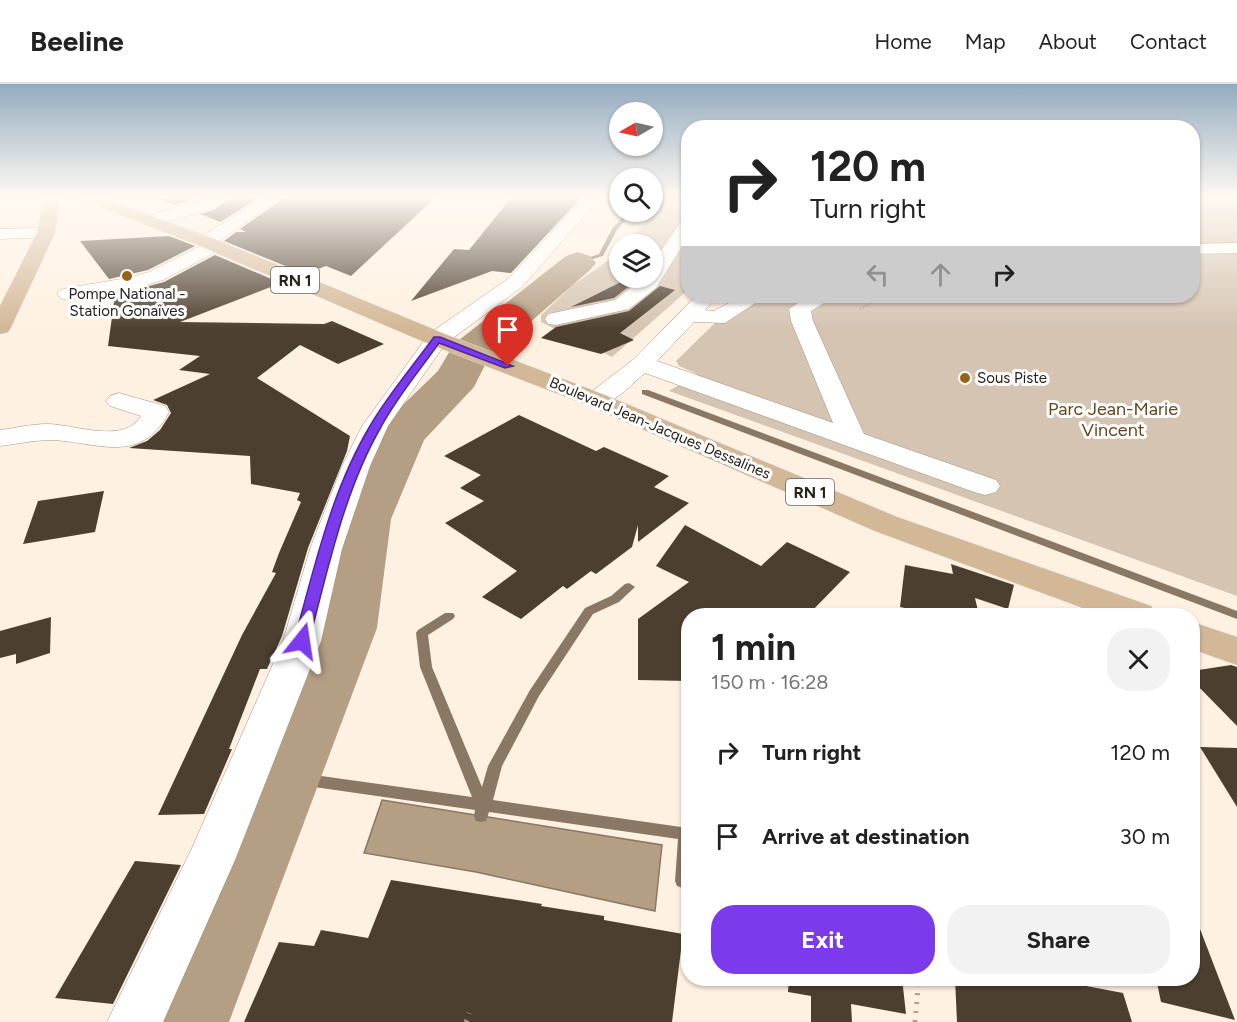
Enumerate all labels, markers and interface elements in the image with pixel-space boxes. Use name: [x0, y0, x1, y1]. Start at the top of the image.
text: Beeline: [30, 24, 124, 58]
text: Home: [875, 29, 932, 54]
text: Map: [965, 29, 1006, 54]
text: About: [1039, 29, 1097, 54]
text: Contact: [1130, 29, 1207, 54]
north arrow: [609, 102, 663, 156]
map controls: [609, 102, 663, 288]
text: 120 m: [810, 141, 926, 192]
icon: right: [711, 144, 789, 222]
button: search: [609, 168, 663, 222]
text: Turn right: [810, 192, 926, 225]
button: layers: [609, 234, 663, 288]
icon: left: [861, 258, 894, 291]
icon: ahead: [924, 258, 957, 291]
icon: right: [987, 258, 1020, 291]
road number: RN 1: [271, 267, 319, 293]
marker: Pompe National - Station Gonaïves: [120, 269, 134, 283]
place label: Pompe National - Station Gonaïves: [68, 285, 186, 320]
pin: [482, 304, 533, 366]
icon: arrive: [491, 313, 524, 346]
place label: Sous Piste: [977, 369, 1047, 387]
marker: Sous Piste: [958, 371, 972, 385]
street label: Boulevard Jean-Jacques Dessalines: [547, 373, 773, 483]
park label: Parc Jean-Marie Vincent: [1048, 398, 1178, 441]
road number: RN 1: [786, 479, 834, 505]
position arrow: [270, 609, 334, 673]
text: 1 min: [711, 626, 796, 669]
button: close: [1107, 628, 1170, 691]
text: 150 m · 16:28: [711, 670, 829, 694]
icon: right: [711, 736, 744, 769]
text: Turn right: [762, 739, 861, 766]
text: 120 m: [1110, 739, 1170, 766]
icon: arrive: [711, 820, 744, 853]
text: Arrive at destination: [762, 823, 970, 850]
text: 30 m: [1120, 823, 1170, 850]
button: Exit: [711, 905, 935, 974]
button: Share: [947, 905, 1170, 974]

